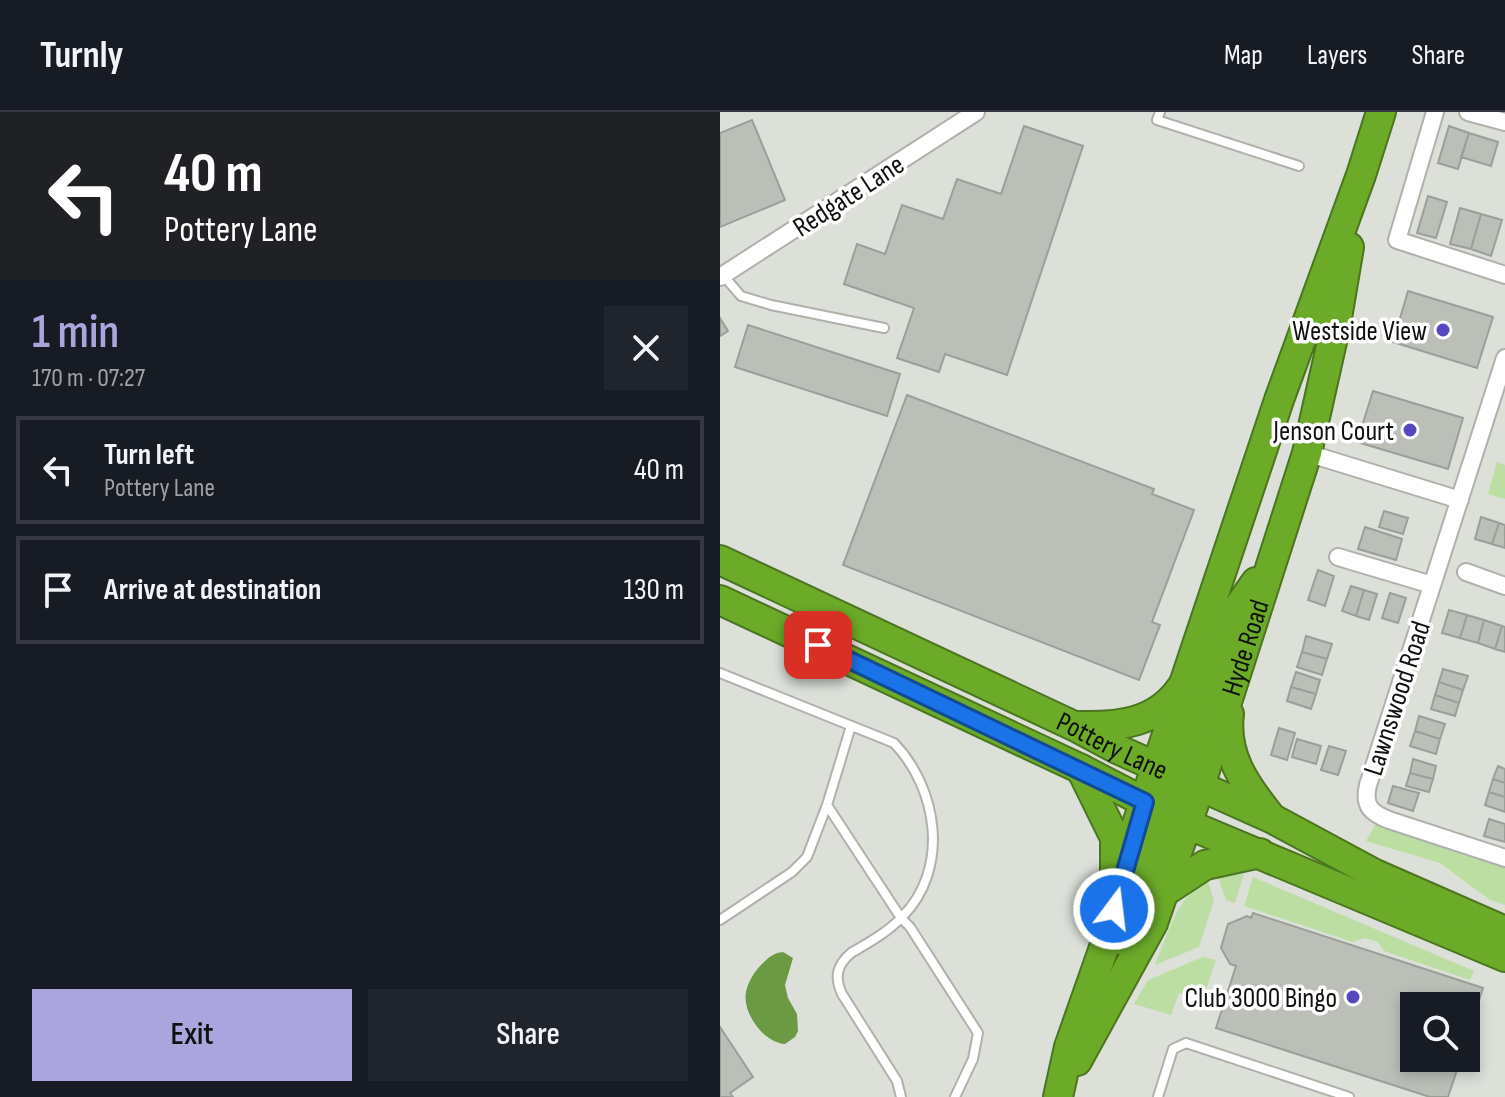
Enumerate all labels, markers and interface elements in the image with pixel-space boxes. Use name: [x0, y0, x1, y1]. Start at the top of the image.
text: Turnly: [40, 33, 123, 78]
text: Map: [1224, 39, 1263, 72]
text: Layers: [1307, 39, 1367, 72]
text: Share: [1411, 39, 1465, 72]
text: 40 m: [164, 141, 263, 208]
icon: left: [32, 144, 136, 248]
street label: Redgate Lane: [787, 148, 910, 244]
text: Pottery Lane: [164, 209, 318, 252]
text: 1 min: [32, 304, 119, 361]
button: close: [604, 306, 688, 390]
place label: Westside View: [1292, 315, 1427, 348]
marker: Westside View: [1434, 321, 1452, 339]
text: 170 m · 07:27: [32, 363, 145, 394]
place label: Jenson Court: [1272, 415, 1394, 448]
marker: Jenson Court: [1401, 421, 1419, 439]
text: Turn left: [104, 437, 194, 473]
icon: left: [36, 448, 80, 492]
text: 40 m: [634, 452, 684, 488]
text: Pottery Lane: [104, 473, 215, 504]
icon: arrive: [36, 568, 80, 612]
text: Arrive at destination: [104, 572, 321, 608]
text: 130 m: [624, 572, 684, 608]
street label: Hyde Road: [1215, 596, 1277, 700]
pin: [784, 611, 852, 679]
street label: Lawnswood Road: [1357, 617, 1438, 780]
icon: arrive: [796, 623, 840, 667]
street label: Pottery Lane: [1051, 705, 1172, 788]
position arrow: [1072, 867, 1156, 951]
place label: Club 3000 Bingo: [1184, 982, 1337, 1015]
marker: Club 3000 Bingo: [1344, 988, 1362, 1006]
button: Exit: [32, 989, 352, 1081]
button: Share: [368, 989, 688, 1081]
map controls: [1400, 992, 1480, 1072]
button: search: [1400, 992, 1480, 1072]

